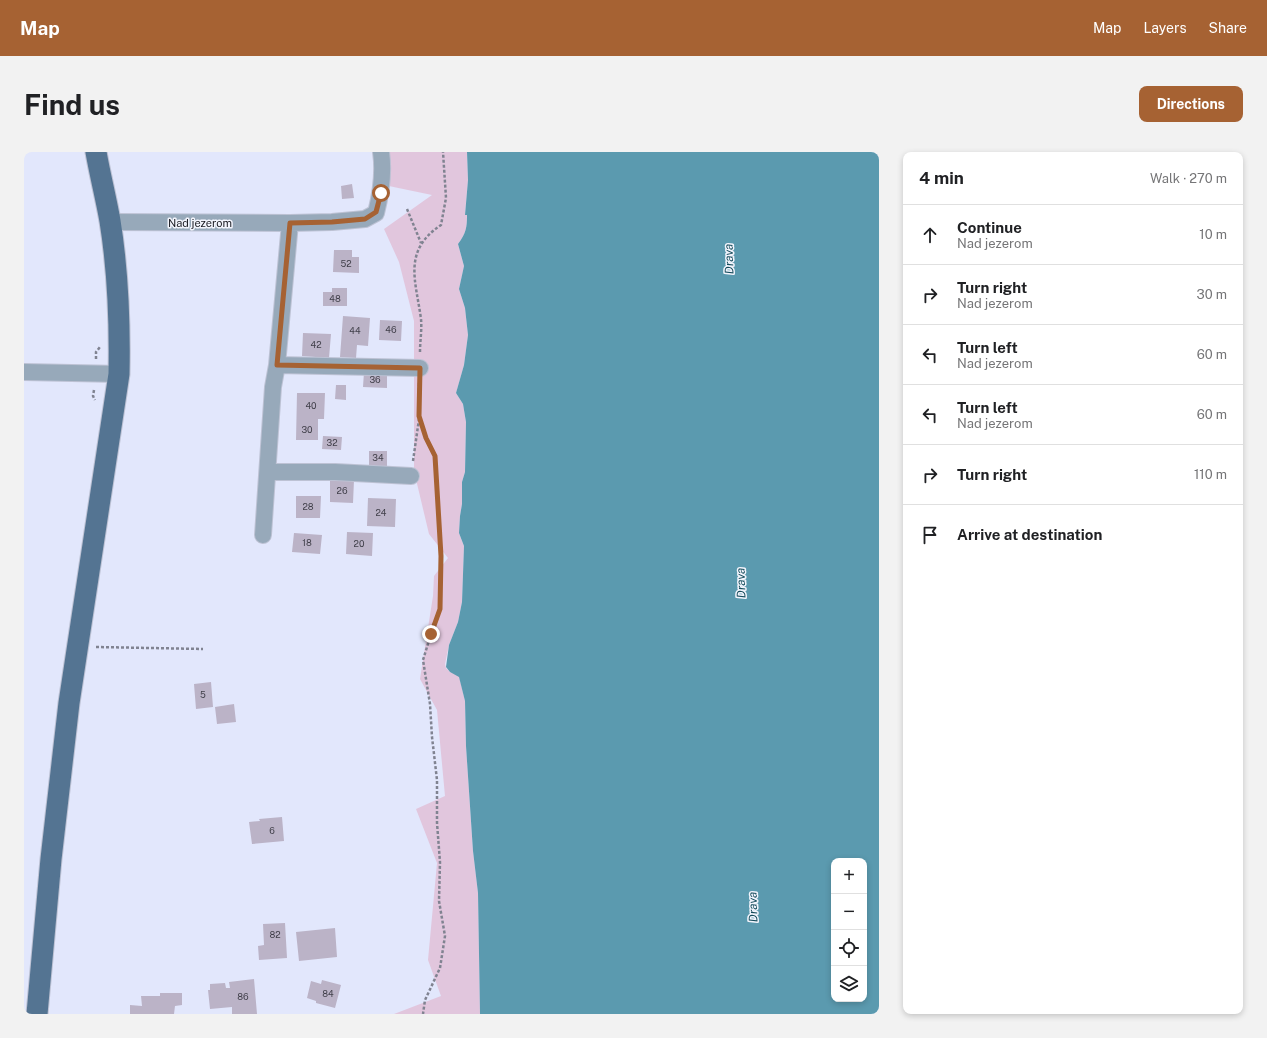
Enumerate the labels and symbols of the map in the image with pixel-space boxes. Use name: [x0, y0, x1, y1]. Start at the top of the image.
route start: [372, 184, 390, 202]
street label: Nad jezerom: [168, 217, 232, 229]
water label: Drava: [721, 243, 737, 275]
house number: 52: [340, 258, 352, 269]
house number: 48: [329, 293, 341, 304]
house number: 46: [385, 324, 397, 335]
house number: 44: [349, 325, 361, 336]
house number: 42: [310, 339, 322, 350]
house number: 36: [369, 374, 381, 385]
house number: 40: [305, 400, 317, 411]
house number: 30: [301, 424, 313, 435]
house number: 32: [326, 437, 338, 448]
house number: 34: [372, 452, 384, 463]
house number: 26: [337, 485, 348, 496]
house number: 28: [302, 501, 314, 512]
house number: 24: [375, 507, 387, 518]
house number: 18: [302, 537, 312, 548]
house number: 20: [354, 538, 365, 549]
water label: Drava: [733, 567, 749, 599]
route end: [422, 625, 440, 643]
house number: 5: [200, 689, 206, 700]
house number: 6: [269, 825, 275, 836]
water label: Drava: [745, 891, 761, 923]
house number: 82: [269, 929, 281, 940]
house number: 84: [322, 988, 334, 999]
house number: 86: [237, 991, 249, 1002]

